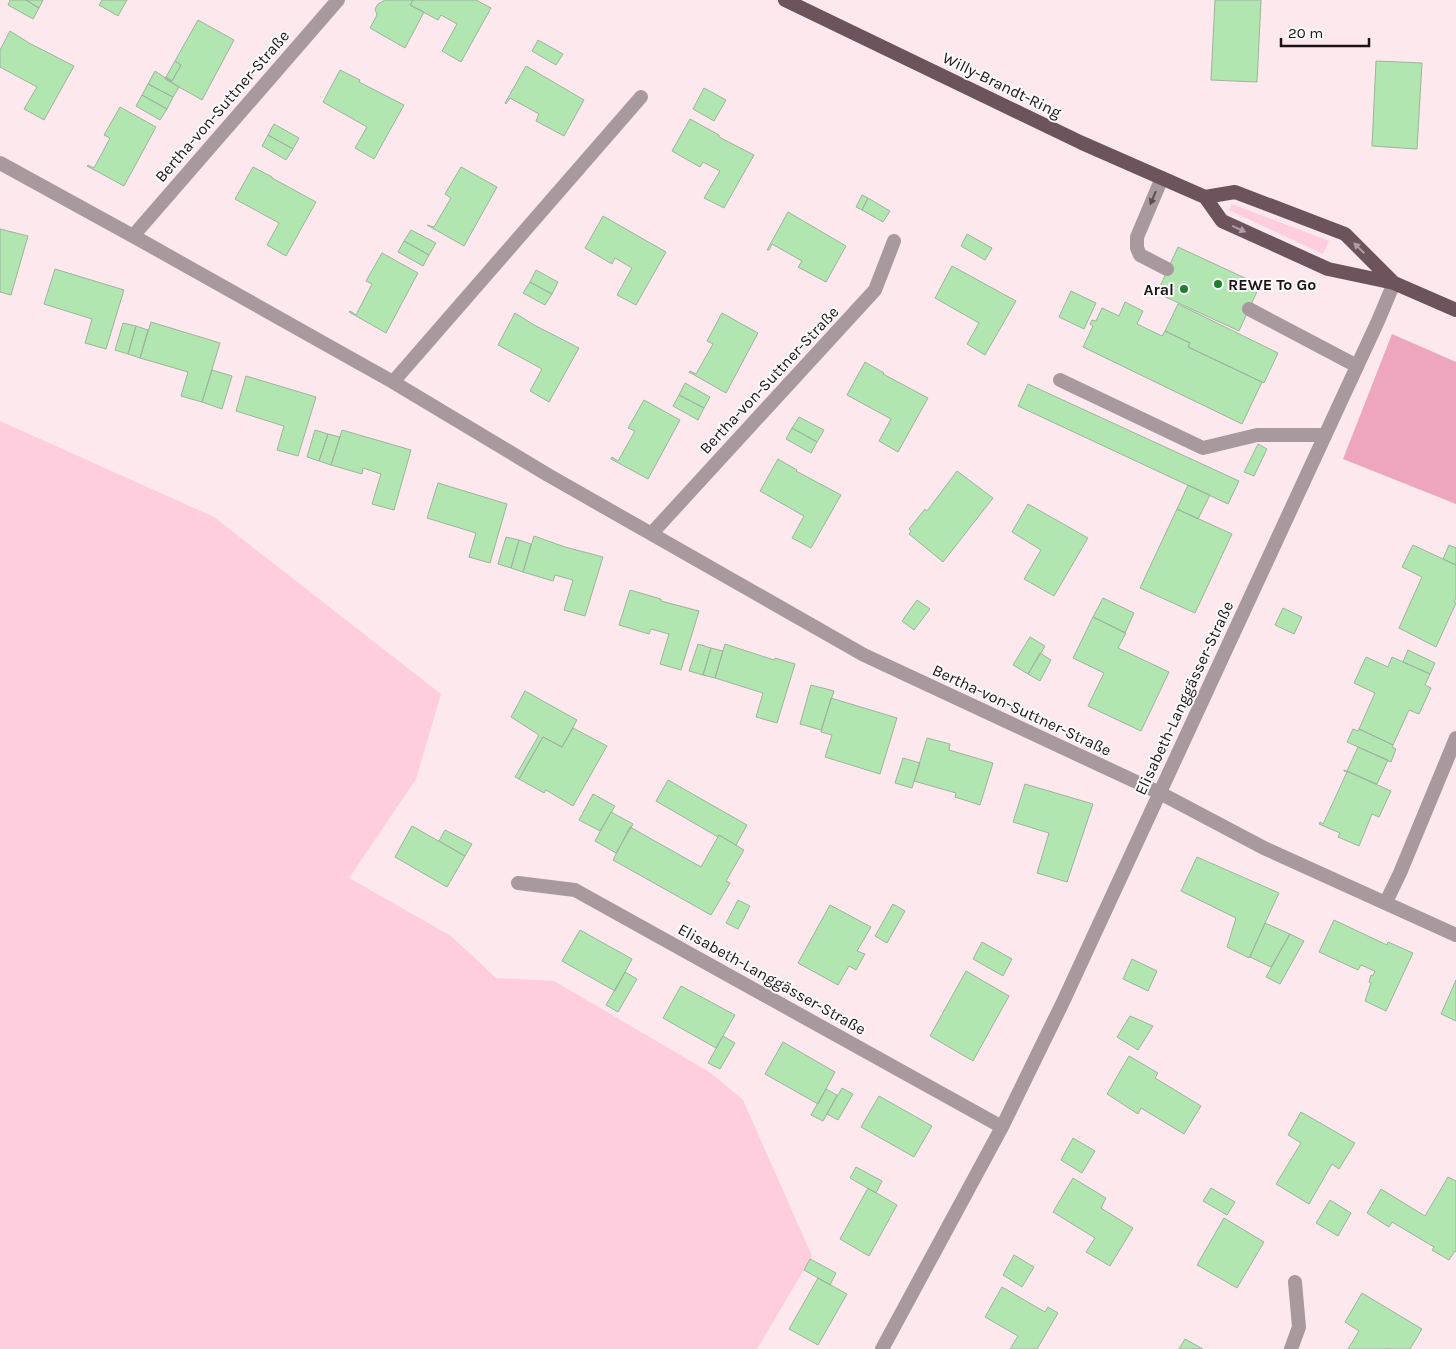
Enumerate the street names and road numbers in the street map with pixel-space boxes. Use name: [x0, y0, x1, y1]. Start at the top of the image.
street label: Bertha-von-Suttner-Straße: [151, 26, 293, 186]
street label: Willy-Brandt-Ring: [940, 48, 1064, 122]
street label: Bertha-von-Suttner-Straße: [696, 302, 842, 458]
street label: Elisabeth-Langgässer-Straße: [1131, 598, 1237, 798]
street label: Bertha-von-Suttner-Straße: [930, 660, 1114, 760]
street label: Elisabeth-Langgässer-Straße: [675, 919, 869, 1039]

